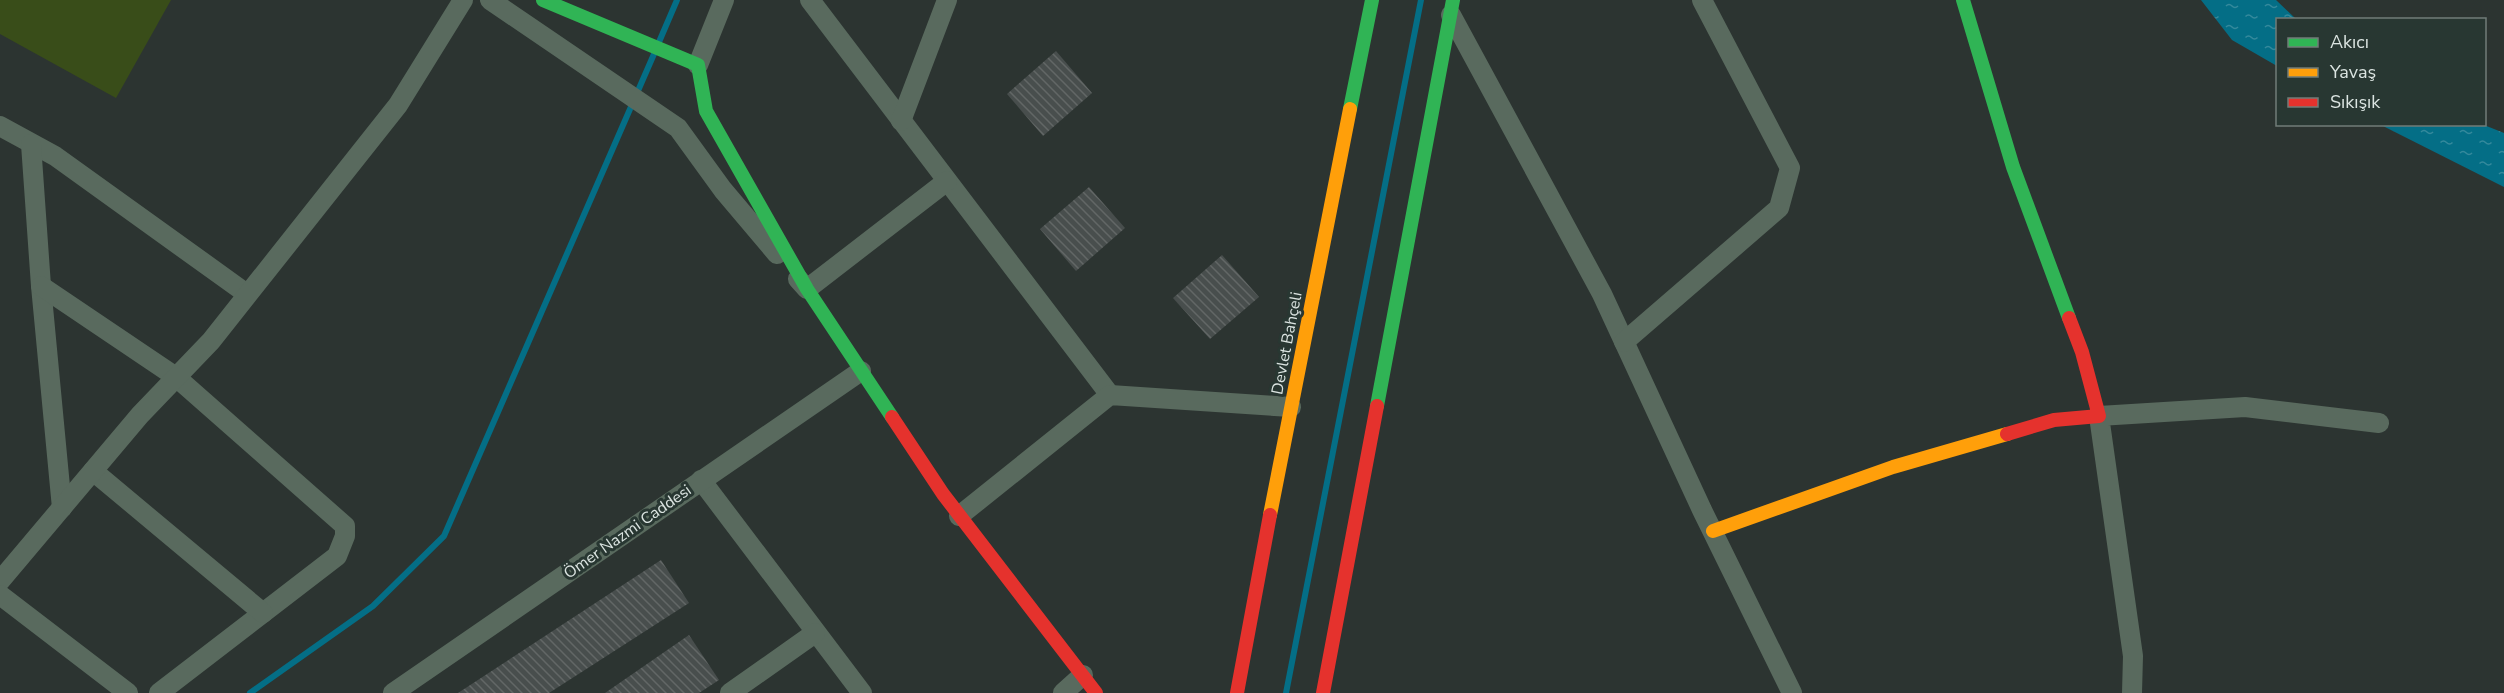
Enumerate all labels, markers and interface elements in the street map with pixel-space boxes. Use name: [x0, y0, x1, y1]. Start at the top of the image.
legend: [2276, 18, 2486, 126]
text: Akıcı: [2330, 30, 2369, 54]
text: Yavaş: [2329, 60, 2376, 84]
text: Sıkışık: [2330, 90, 2381, 114]
street label: Devlet Bahçeli: [1266, 290, 1308, 396]
street label: Ömer Nazmi Caddesi: [559, 479, 696, 584]

